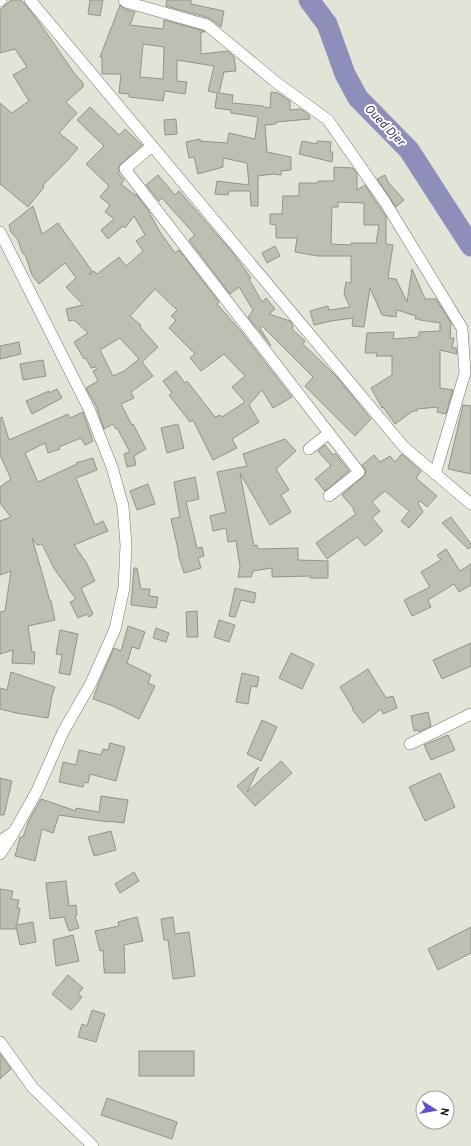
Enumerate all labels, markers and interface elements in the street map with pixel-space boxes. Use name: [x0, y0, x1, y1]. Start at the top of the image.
water label: Oued Djer: [360, 101, 409, 151]
north arrow: [415, 1090, 455, 1130]
text: N: [436, 1107, 451, 1117]

